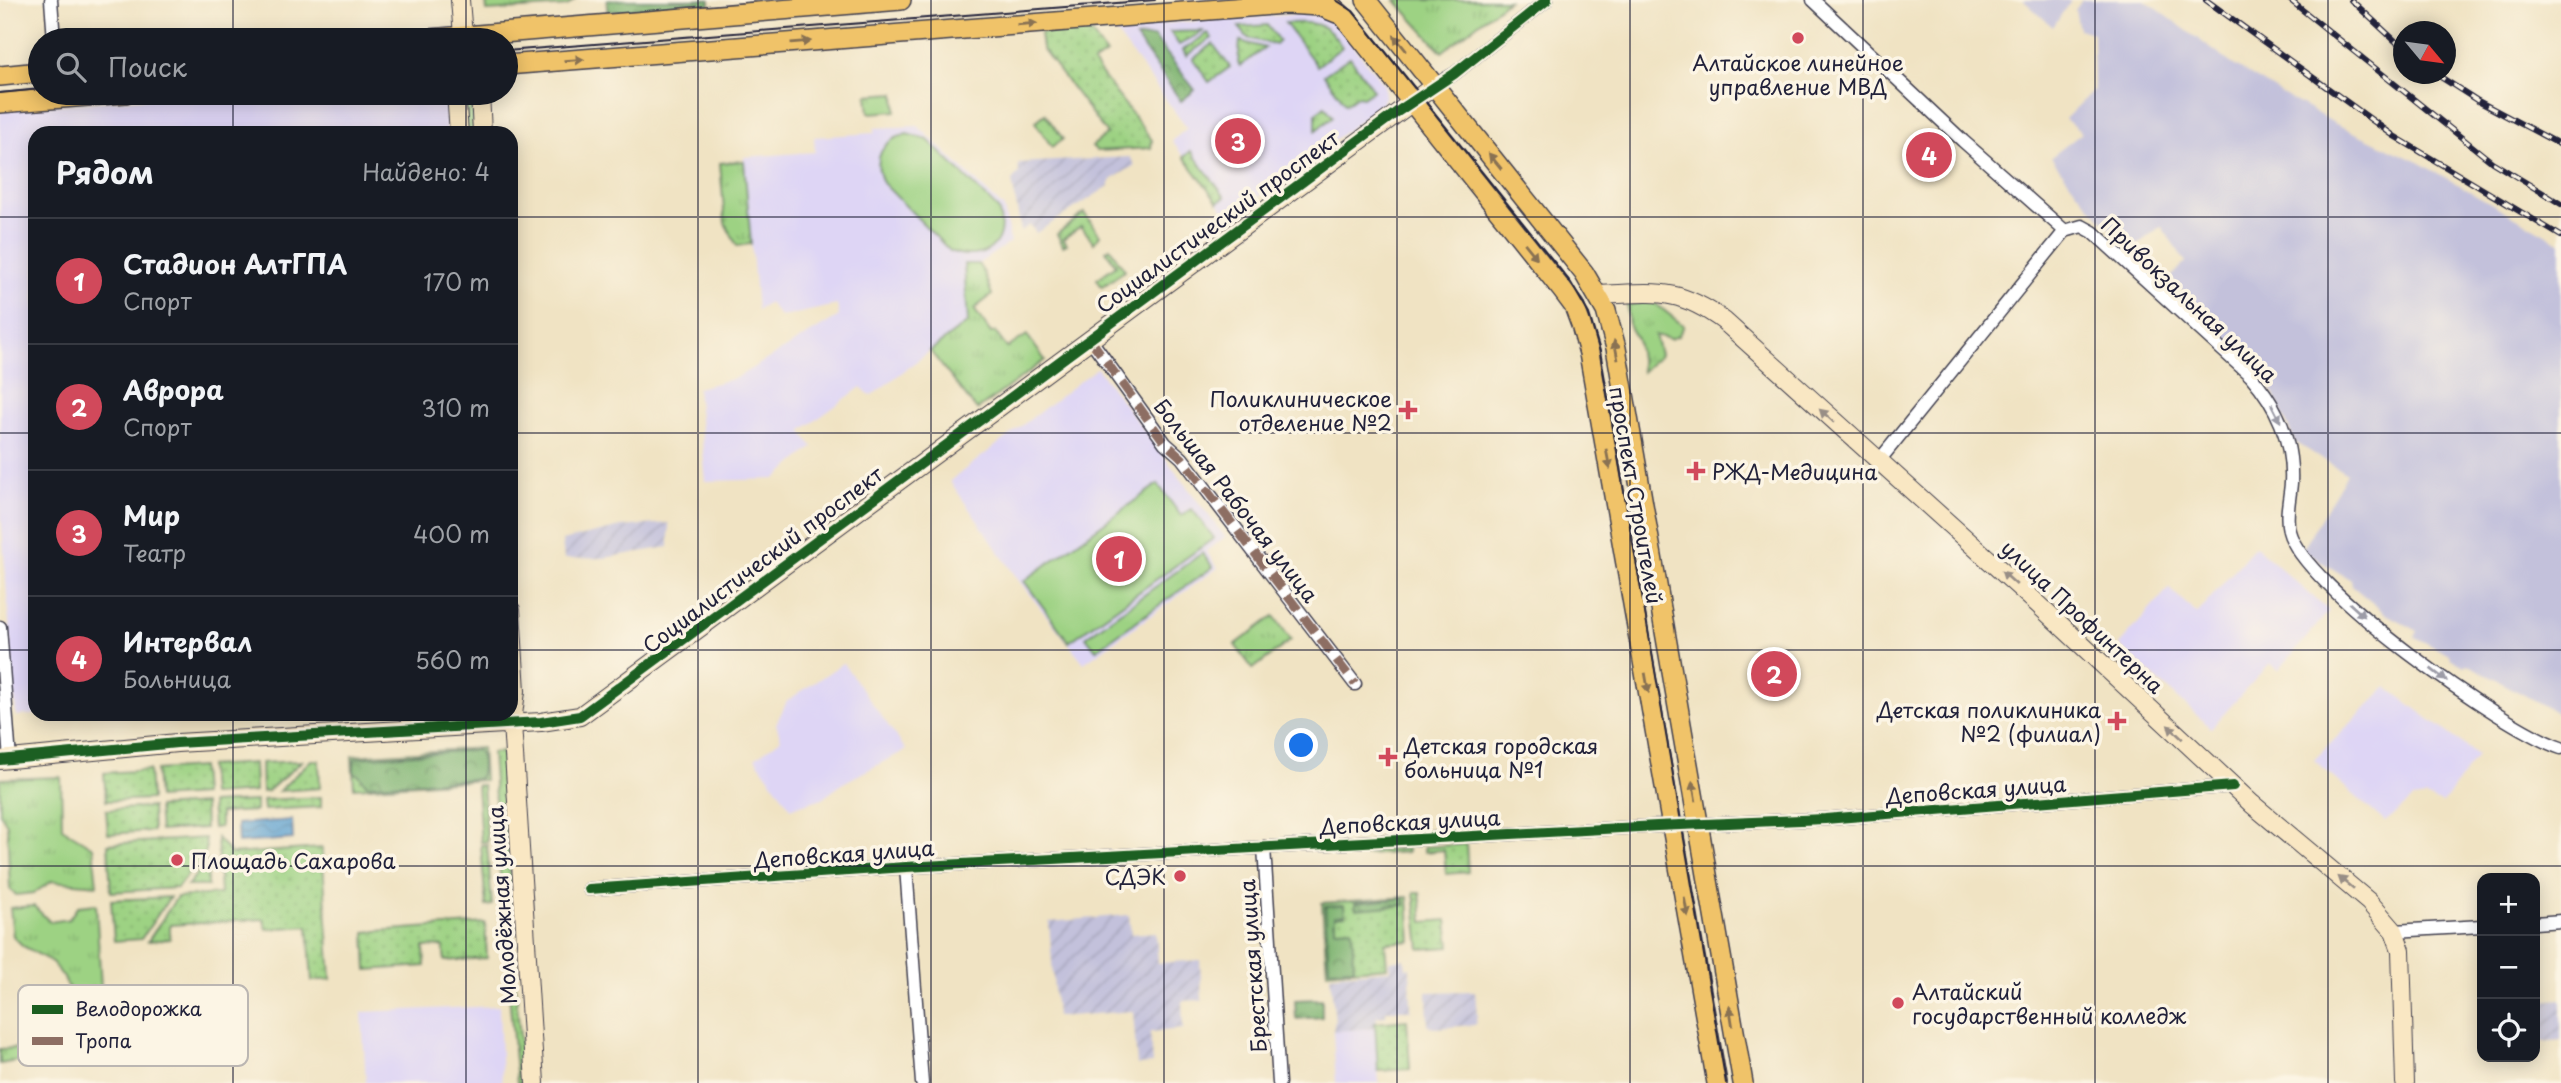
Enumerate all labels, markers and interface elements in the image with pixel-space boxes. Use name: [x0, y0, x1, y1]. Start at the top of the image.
one-way arrow: [1017, 18, 1039, 29]
north arrow: [2393, 21, 2456, 84]
search box: [28, 28, 518, 105]
marker: Алтайское линейное управление МВД: [1790, 30, 1806, 46]
one-way arrow: [1393, 34, 1408, 52]
one-way arrow: [790, 36, 812, 47]
place label: Алтайское линейное управление МВД: [1692, 46, 1904, 102]
text: Поиск: [108, 47, 187, 86]
icon: search: [52, 48, 90, 86]
one-way arrow: [563, 54, 585, 65]
pin: 3: [1215, 115, 1261, 167]
street label: Социалистический проспект: [1089, 121, 1346, 320]
pin: 4: [1906, 129, 1952, 181]
text: Рядом: [56, 149, 154, 194]
one-way arrow: [1488, 153, 1503, 170]
text: Найдено: 4: [362, 154, 490, 189]
street label: Привокзальная улица: [2095, 209, 2286, 390]
one-way arrow: [1523, 242, 1538, 259]
text: Стадион АлтГПА: [123, 244, 347, 283]
text: 1: [74, 264, 85, 299]
text: 170 m: [423, 264, 490, 299]
text: Спорт: [123, 283, 192, 318]
one-way arrow: [1611, 339, 1622, 361]
text: Аврора: [123, 370, 224, 409]
place label: Поликлиническое отделение №2: [1210, 382, 1392, 438]
street label: проспект Строителей: [1602, 384, 1672, 606]
text: 2: [71, 390, 87, 425]
text: 310 m: [421, 390, 490, 425]
street label: Большая Рабочая улица: [1147, 391, 1327, 609]
marker: Поликлиническое отделение №2: [1398, 400, 1418, 420]
one-way arrow: [2270, 403, 2282, 423]
text: Спорт: [123, 409, 192, 444]
one-way arrow: [1819, 409, 1836, 425]
one-way arrow: [1603, 448, 1614, 470]
place label: РЖД-Медицина: [1712, 455, 1878, 487]
street label: Социалистический проспект: [635, 457, 890, 660]
marker: РЖД-Медицина: [1686, 461, 1706, 481]
text: Мир: [123, 496, 180, 535]
text: 3: [71, 516, 87, 551]
text: 400 m: [413, 516, 490, 551]
street label: улица Профинтерна: [1994, 532, 2172, 700]
pin: 1: [1096, 533, 1142, 585]
text: Театр: [123, 535, 186, 570]
one-way arrow: [2000, 570, 2017, 586]
one-way arrow: [2349, 602, 2366, 617]
text: Интервал: [123, 622, 252, 661]
text: 4: [71, 642, 87, 677]
text: 560 m: [415, 642, 490, 677]
pin: 2: [1751, 648, 1797, 700]
text: Больница: [123, 661, 231, 696]
one-way arrow: [2429, 667, 2447, 682]
one-way arrow: [1642, 672, 1653, 694]
place label: Детская поликлиника №2 (филиал): [1876, 693, 2102, 749]
marker: Детская поликлиника №2 (филиал): [2107, 711, 2127, 731]
one-way arrow: [2167, 725, 2184, 741]
your location: [1284, 728, 1318, 762]
place label: Детская городская больница №1: [1403, 729, 1598, 785]
marker: Детская городская больница №1: [1378, 747, 1398, 767]
street label: Деповская улица: [1884, 767, 2068, 811]
one-way arrow: [1688, 780, 1699, 802]
street label: Деповская улица: [1318, 800, 1502, 842]
street label: Молодёжная улица: [478, 804, 524, 1005]
street label: Деповская улица: [752, 831, 936, 875]
place label: Площадь Сахарова: [191, 844, 396, 876]
marker: Площадь Сахарова: [169, 852, 185, 868]
place label: СДЭК: [1104, 860, 1166, 892]
marker: СДЭК: [1172, 868, 1188, 884]
map controls: [2477, 873, 2540, 1062]
button: +: [2477, 873, 2540, 936]
one-way arrow: [2337, 875, 2355, 891]
street label: Брестская улица: [1230, 878, 1274, 1054]
one-way arrow: [1681, 897, 1692, 919]
button: −: [2477, 936, 2540, 999]
place label: Алтайский государственный колледж: [1912, 975, 2187, 1031]
legend: [18, 985, 248, 1066]
text: Велодорожка: [75, 994, 202, 1022]
marker: Алтайский государственный колледж: [1890, 995, 1906, 1011]
button: locate: [2477, 999, 2540, 1062]
one-way arrow: [1725, 1005, 1736, 1027]
text: Тропа: [75, 1026, 132, 1054]

